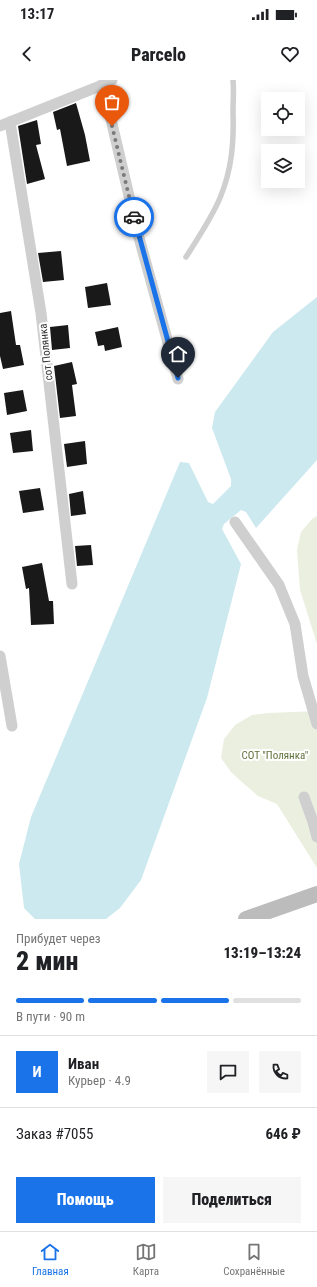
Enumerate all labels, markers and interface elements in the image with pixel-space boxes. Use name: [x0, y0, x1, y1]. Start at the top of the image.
text: 13:17: [20, 5, 54, 23]
icon: back: [16, 43, 38, 65]
icon: heart: [279, 43, 301, 65]
text: Parcelo: [131, 44, 186, 65]
pin: [95, 85, 129, 126]
icon: bag: [101, 91, 123, 113]
map controls: [261, 92, 305, 188]
button: locate: [261, 92, 305, 136]
button: layers: [261, 144, 305, 188]
courier: [114, 197, 154, 237]
icon: car: [123, 206, 145, 228]
street label: сот Полянка: [37, 323, 55, 381]
pin: [161, 337, 195, 378]
icon: home: [167, 343, 189, 365]
park label: СОТ "Полянка": [242, 749, 308, 762]
text: Прибудет через: [16, 931, 101, 946]
text: 13:19–13:24: [223, 944, 301, 962]
text: 2 мин: [16, 946, 78, 976]
text: В пути · 90 m: [16, 1009, 85, 1024]
button: chat: [207, 1051, 249, 1093]
button: phone: [259, 1051, 301, 1093]
text: Иван: [68, 1055, 99, 1073]
text: И: [32, 1063, 42, 1081]
text: Курьер · 4.9: [68, 1073, 131, 1088]
text: Заказ #7055: [16, 1125, 93, 1143]
text: 646 ₽: [265, 1125, 301, 1143]
button: Помощь: [16, 1177, 155, 1223]
button: Поделиться: [163, 1177, 301, 1223]
tab: Главная: [32, 1241, 69, 1278]
tab: Карта: [133, 1241, 159, 1278]
tab: Сохранённые: [223, 1241, 285, 1278]

